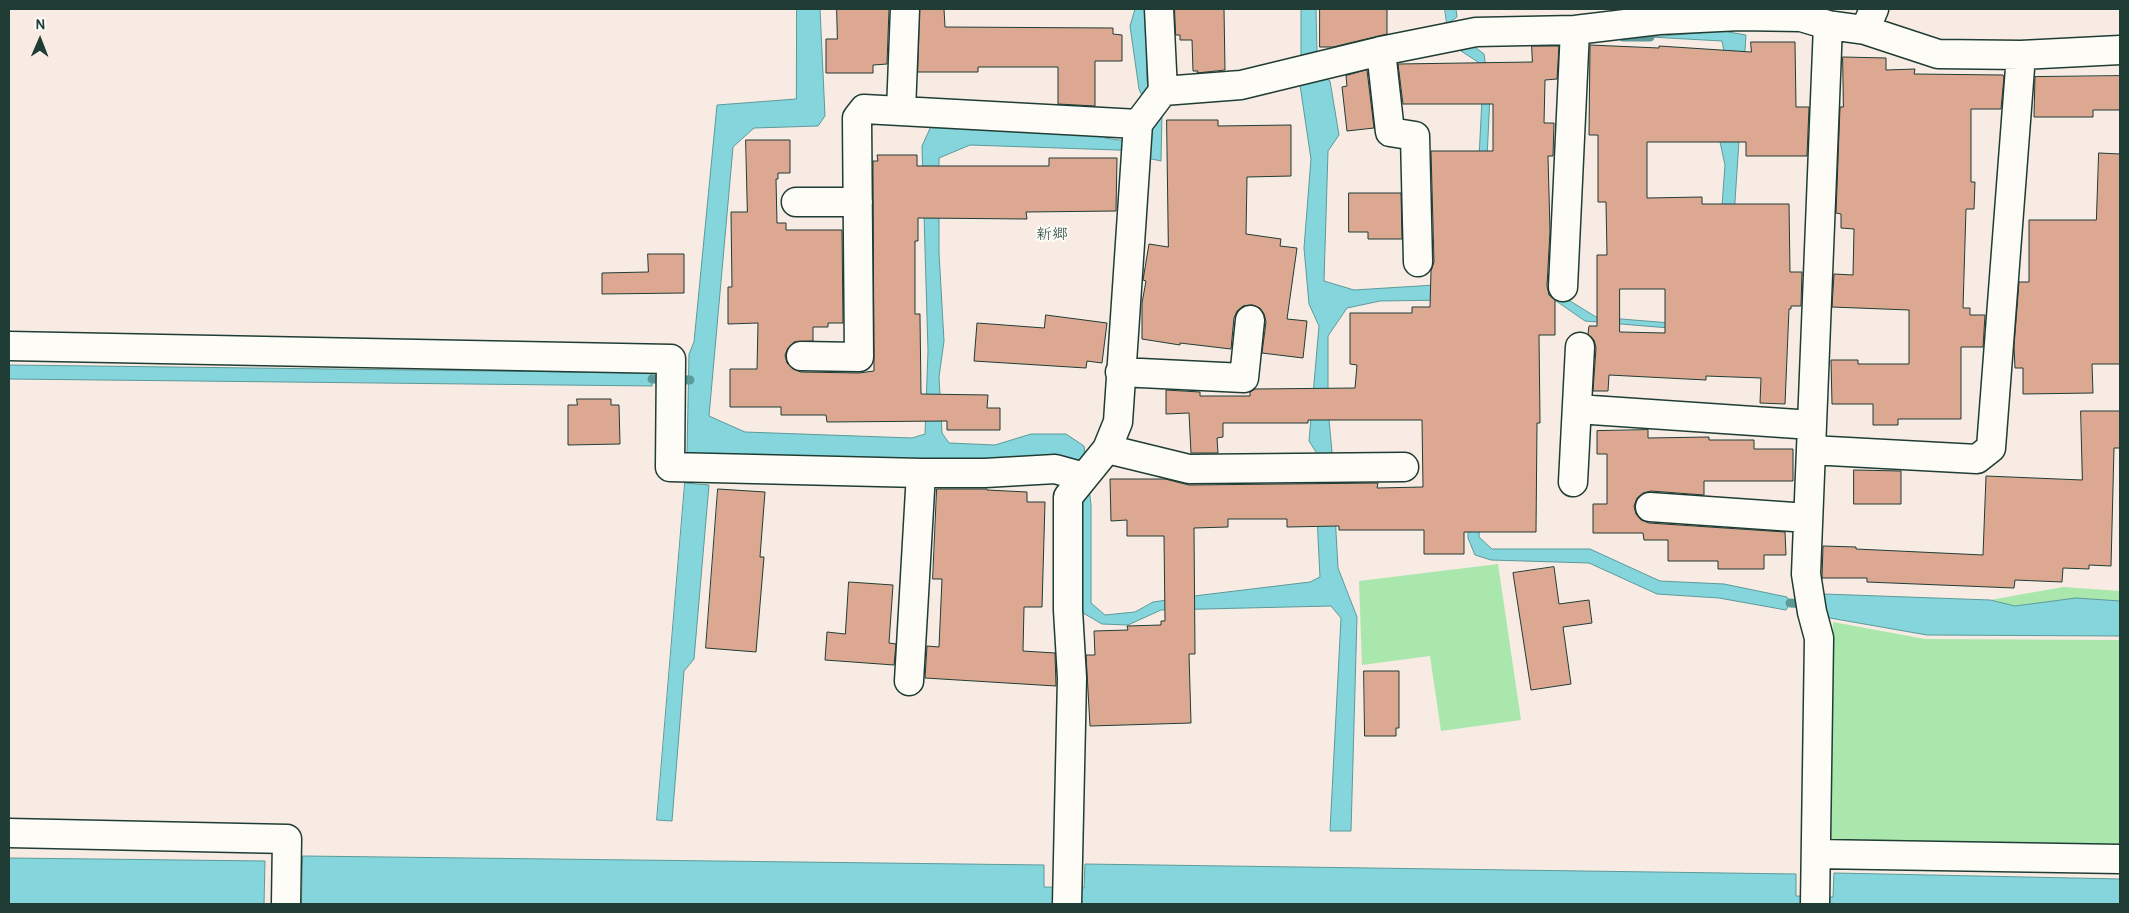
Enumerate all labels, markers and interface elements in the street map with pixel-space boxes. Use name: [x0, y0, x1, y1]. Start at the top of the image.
north arrow: [15, 15, 65, 65]
text: N: [35, 16, 45, 33]
district label: 新郷: [1036, 225, 1068, 245]

